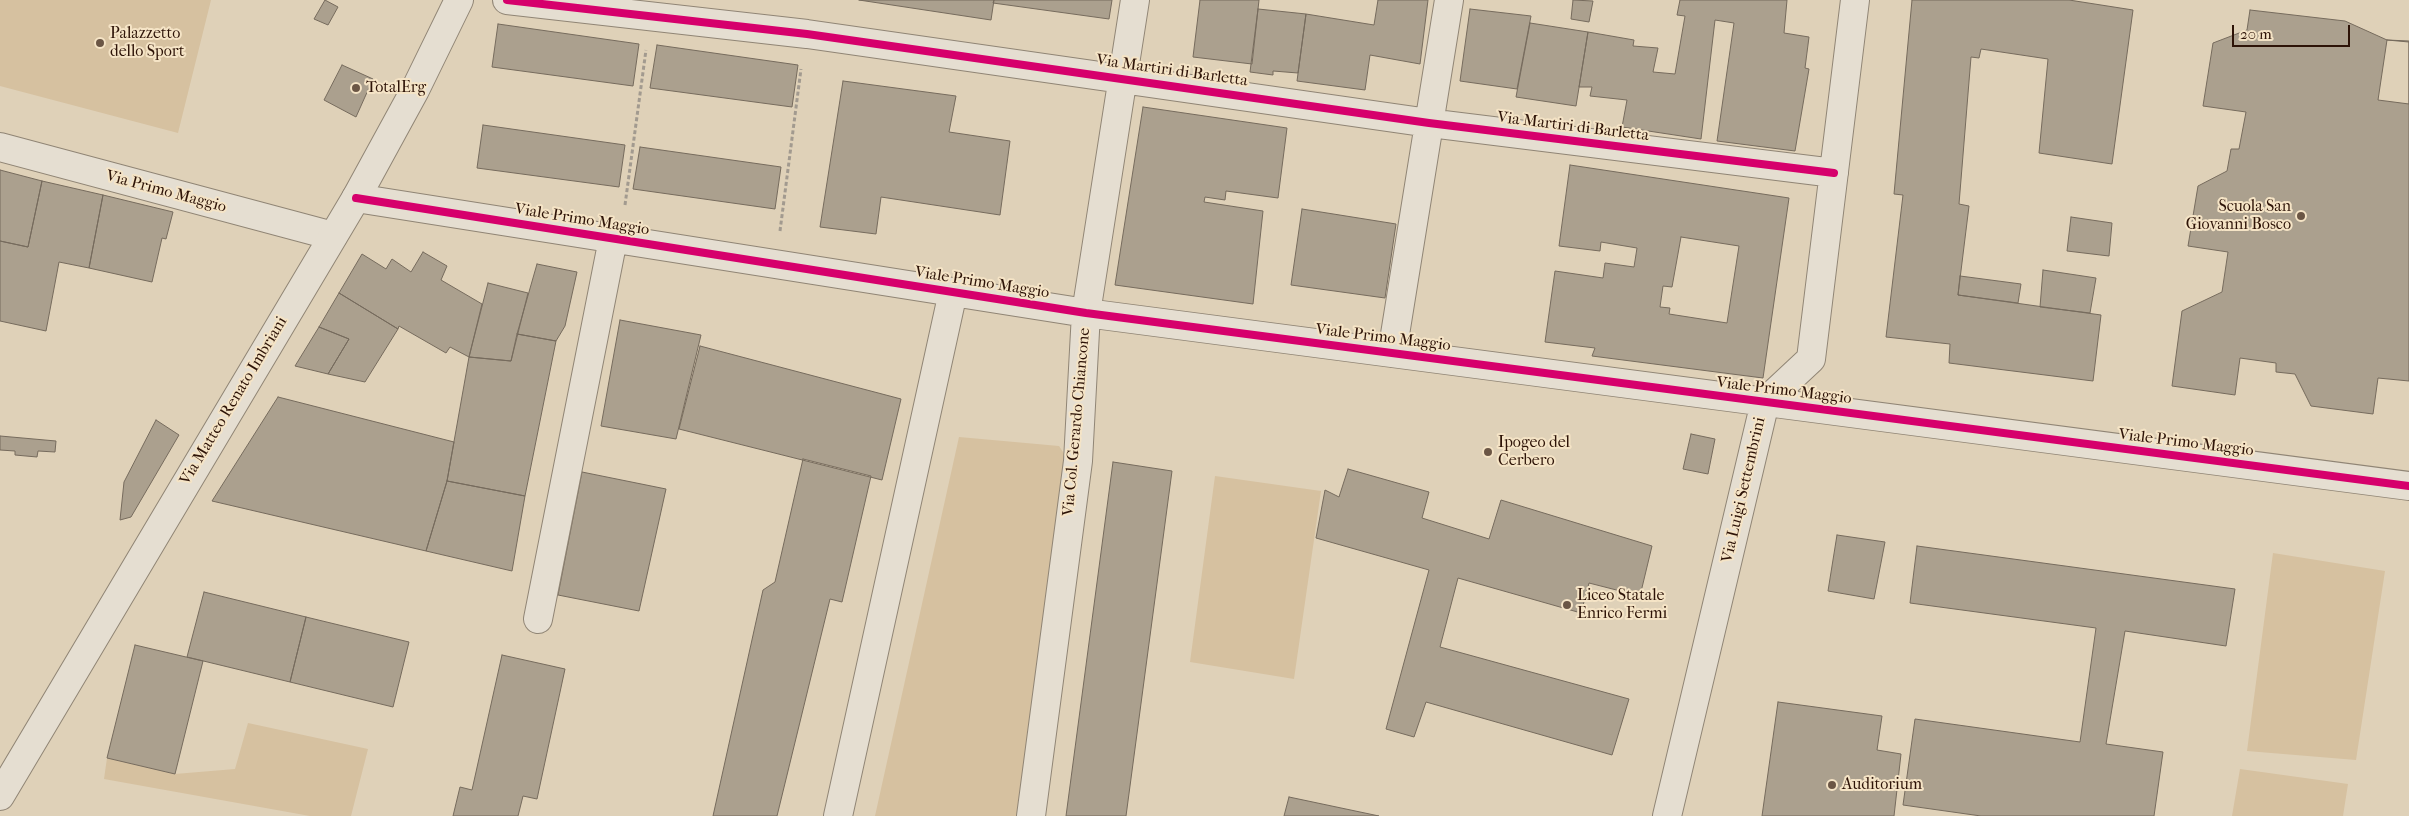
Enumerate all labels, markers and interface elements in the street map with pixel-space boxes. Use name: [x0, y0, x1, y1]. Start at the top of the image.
scale bar: [2234, 15, 2352, 47]
place label: Palazzetto dello Sport: [110, 24, 184, 62]
text: 20 m: [2240, 25, 2272, 43]
marker: Palazzetto dello Sport: [94, 37, 106, 49]
street label: Via Martiri di Barletta: [1095, 51, 1249, 91]
place label: TotalErg: [366, 78, 426, 98]
marker: TotalErg: [350, 82, 362, 94]
street label: Via Martiri di Barletta: [1496, 108, 1650, 146]
street label: Via Primo Maggio: [104, 167, 228, 217]
place label: Scuola San Giovanni Bosco: [2186, 197, 2291, 235]
street label: Viale Primo Maggio: [513, 200, 651, 240]
marker: Scuola San Giovanni Bosco: [2295, 210, 2307, 222]
street label: Viale Primo Maggio: [913, 263, 1051, 303]
street label: Via Matteo Renato Imbriani: [176, 313, 292, 489]
street label: Viale Primo Maggio: [1314, 320, 1452, 356]
street label: Via Col. Gerardo Chiancone: [1059, 327, 1095, 517]
street label: Viale Primo Maggio: [1715, 373, 1853, 409]
street label: Via Luigi Settembrini: [1718, 415, 1770, 565]
street label: Viale Primo Maggio: [2117, 425, 2255, 461]
place label: Ipogeo del Cerbero: [1498, 433, 1570, 471]
marker: Ipogeo del Cerbero: [1482, 446, 1494, 458]
place label: Liceo Statale Enrico Fermi: [1577, 586, 1667, 624]
marker: Liceo Statale Enrico Fermi: [1561, 599, 1573, 611]
place label: Auditorium: [1842, 775, 1922, 795]
marker: Auditorium: [1826, 779, 1838, 791]

